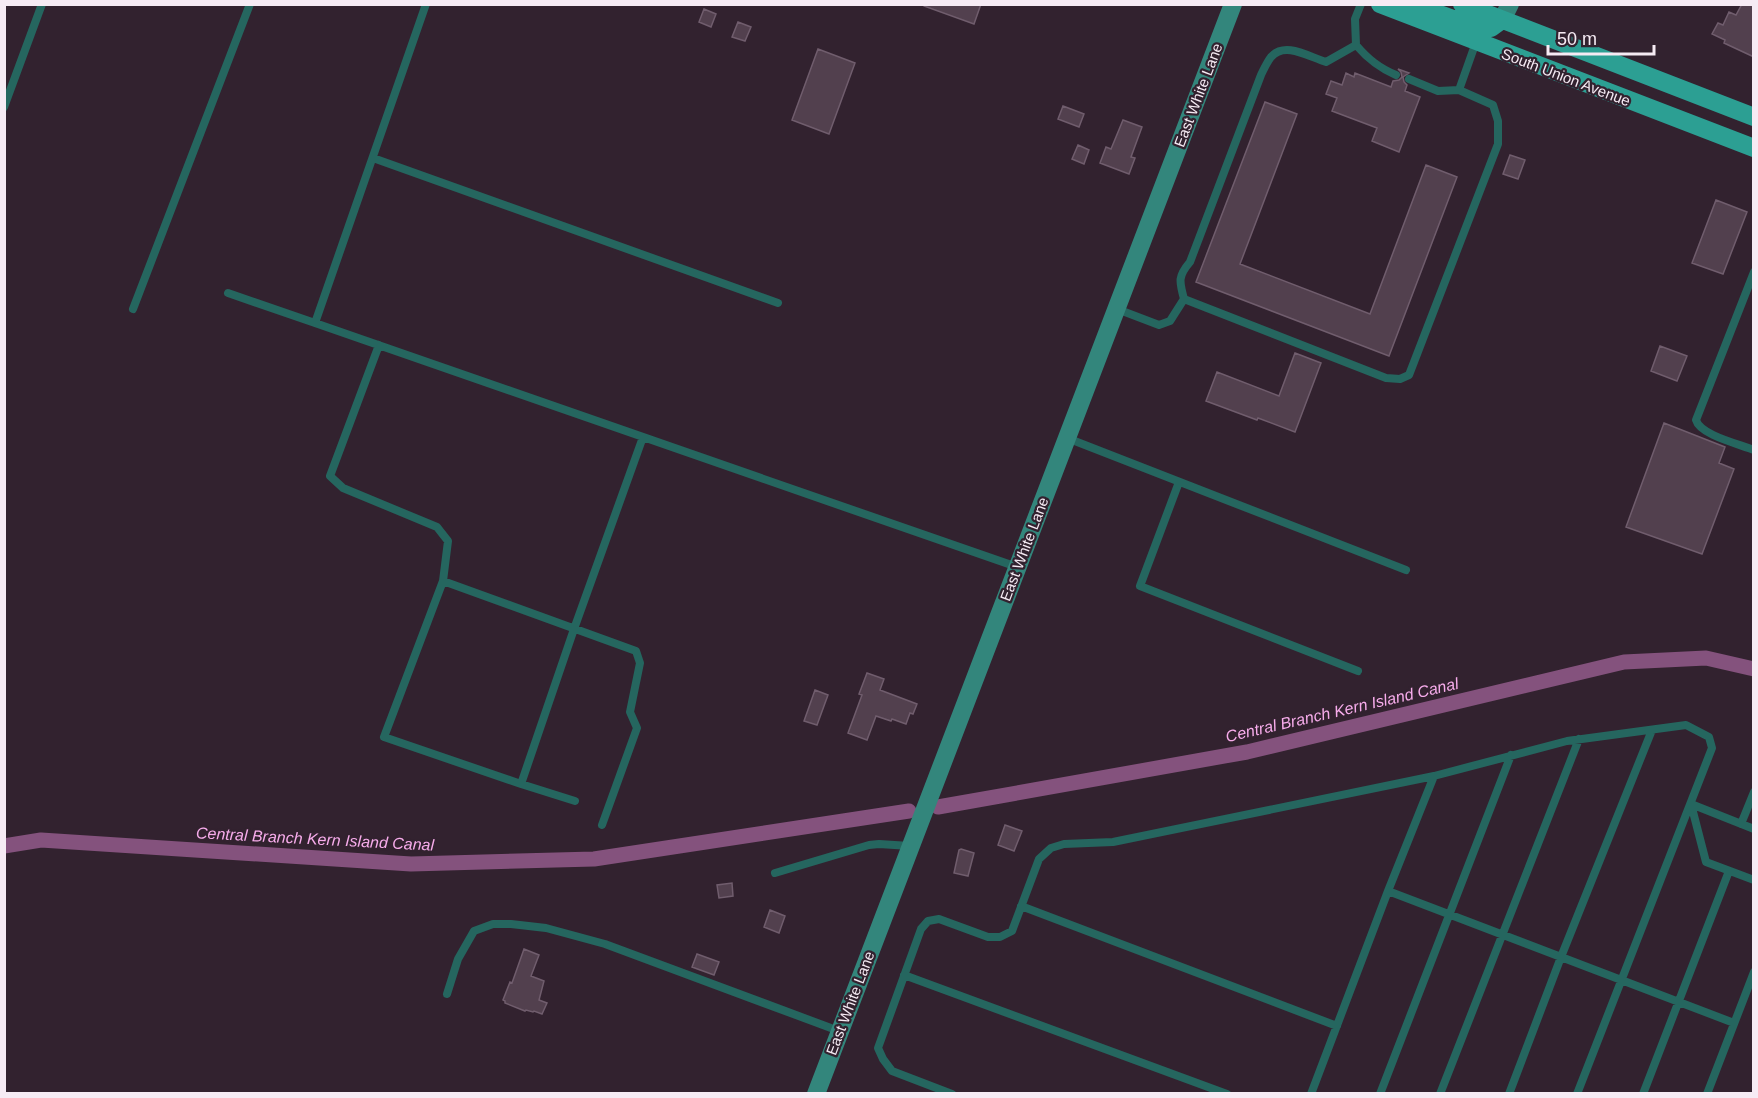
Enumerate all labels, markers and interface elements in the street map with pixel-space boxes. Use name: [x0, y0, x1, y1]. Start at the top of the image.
scale bar: [1548, 18, 1654, 56]
text: 50 m: [1557, 29, 1597, 49]
street label: East White Lane: [1170, 41, 1226, 149]
street label: South Union Avenue: [1499, 45, 1633, 109]
street label: East White Lane: [996, 495, 1052, 603]
water label: Central Branch Kern Island Canal: [1224, 675, 1460, 745]
water label: Central Branch Kern Island Canal: [196, 824, 435, 854]
street label: East White Lane: [822, 949, 878, 1057]

